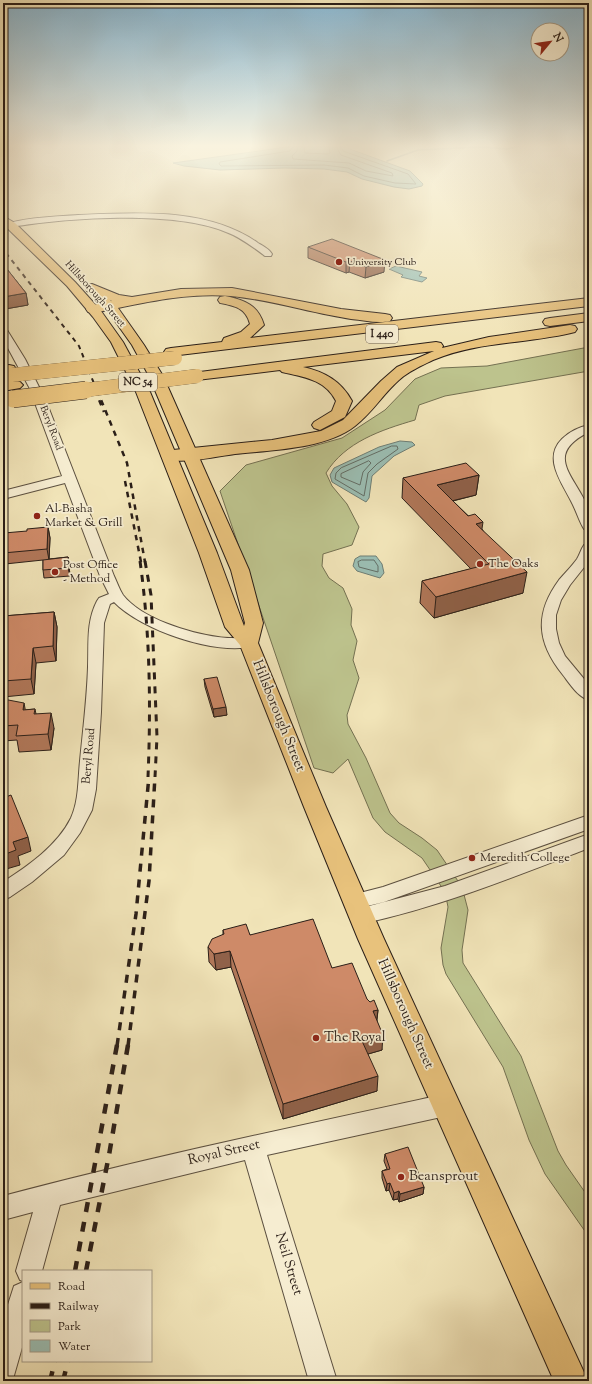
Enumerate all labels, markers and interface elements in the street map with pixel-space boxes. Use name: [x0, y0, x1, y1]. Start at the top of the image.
north arrow: [530, 22, 570, 62]
text: N: [548, 29, 567, 46]
place label: University Club: [347, 255, 417, 270]
street label: Hillsborough Street: [61, 257, 129, 331]
marker: University Club: [334, 257, 344, 267]
road number: I 440: [366, 325, 398, 343]
road number: NC 54: [119, 373, 157, 391]
street label: Beryl Road: [36, 403, 67, 453]
place label: Al-Basha Market & Grill: [45, 500, 123, 532]
marker: Al-Basha Market & Grill: [32, 511, 42, 521]
place label: The Oaks: [488, 555, 539, 573]
place label: Post Office - Method: [63, 556, 119, 588]
marker: The Oaks: [475, 559, 485, 569]
marker: Post Office - Method: [50, 567, 60, 577]
street label: Hillsborough Street: [246, 657, 310, 775]
street label: Beryl Road: [78, 727, 100, 785]
place label: Meredith College: [480, 849, 570, 867]
marker: Meredith College: [467, 853, 477, 863]
street label: Hillsborough Street: [372, 956, 438, 1072]
place label: The Royal: [324, 1028, 386, 1048]
marker: The Royal: [311, 1033, 321, 1043]
street label: Royal Street: [186, 1135, 262, 1171]
place label: Beansprout: [409, 1167, 478, 1187]
marker: Beansprout: [396, 1172, 406, 1182]
street label: Neil Street: [269, 1230, 307, 1298]
legend: [22, 1270, 152, 1362]
text: Road: [58, 1278, 85, 1296]
text: Railway: [58, 1298, 99, 1316]
text: Park: [58, 1318, 81, 1336]
text: Water: [58, 1338, 91, 1356]

